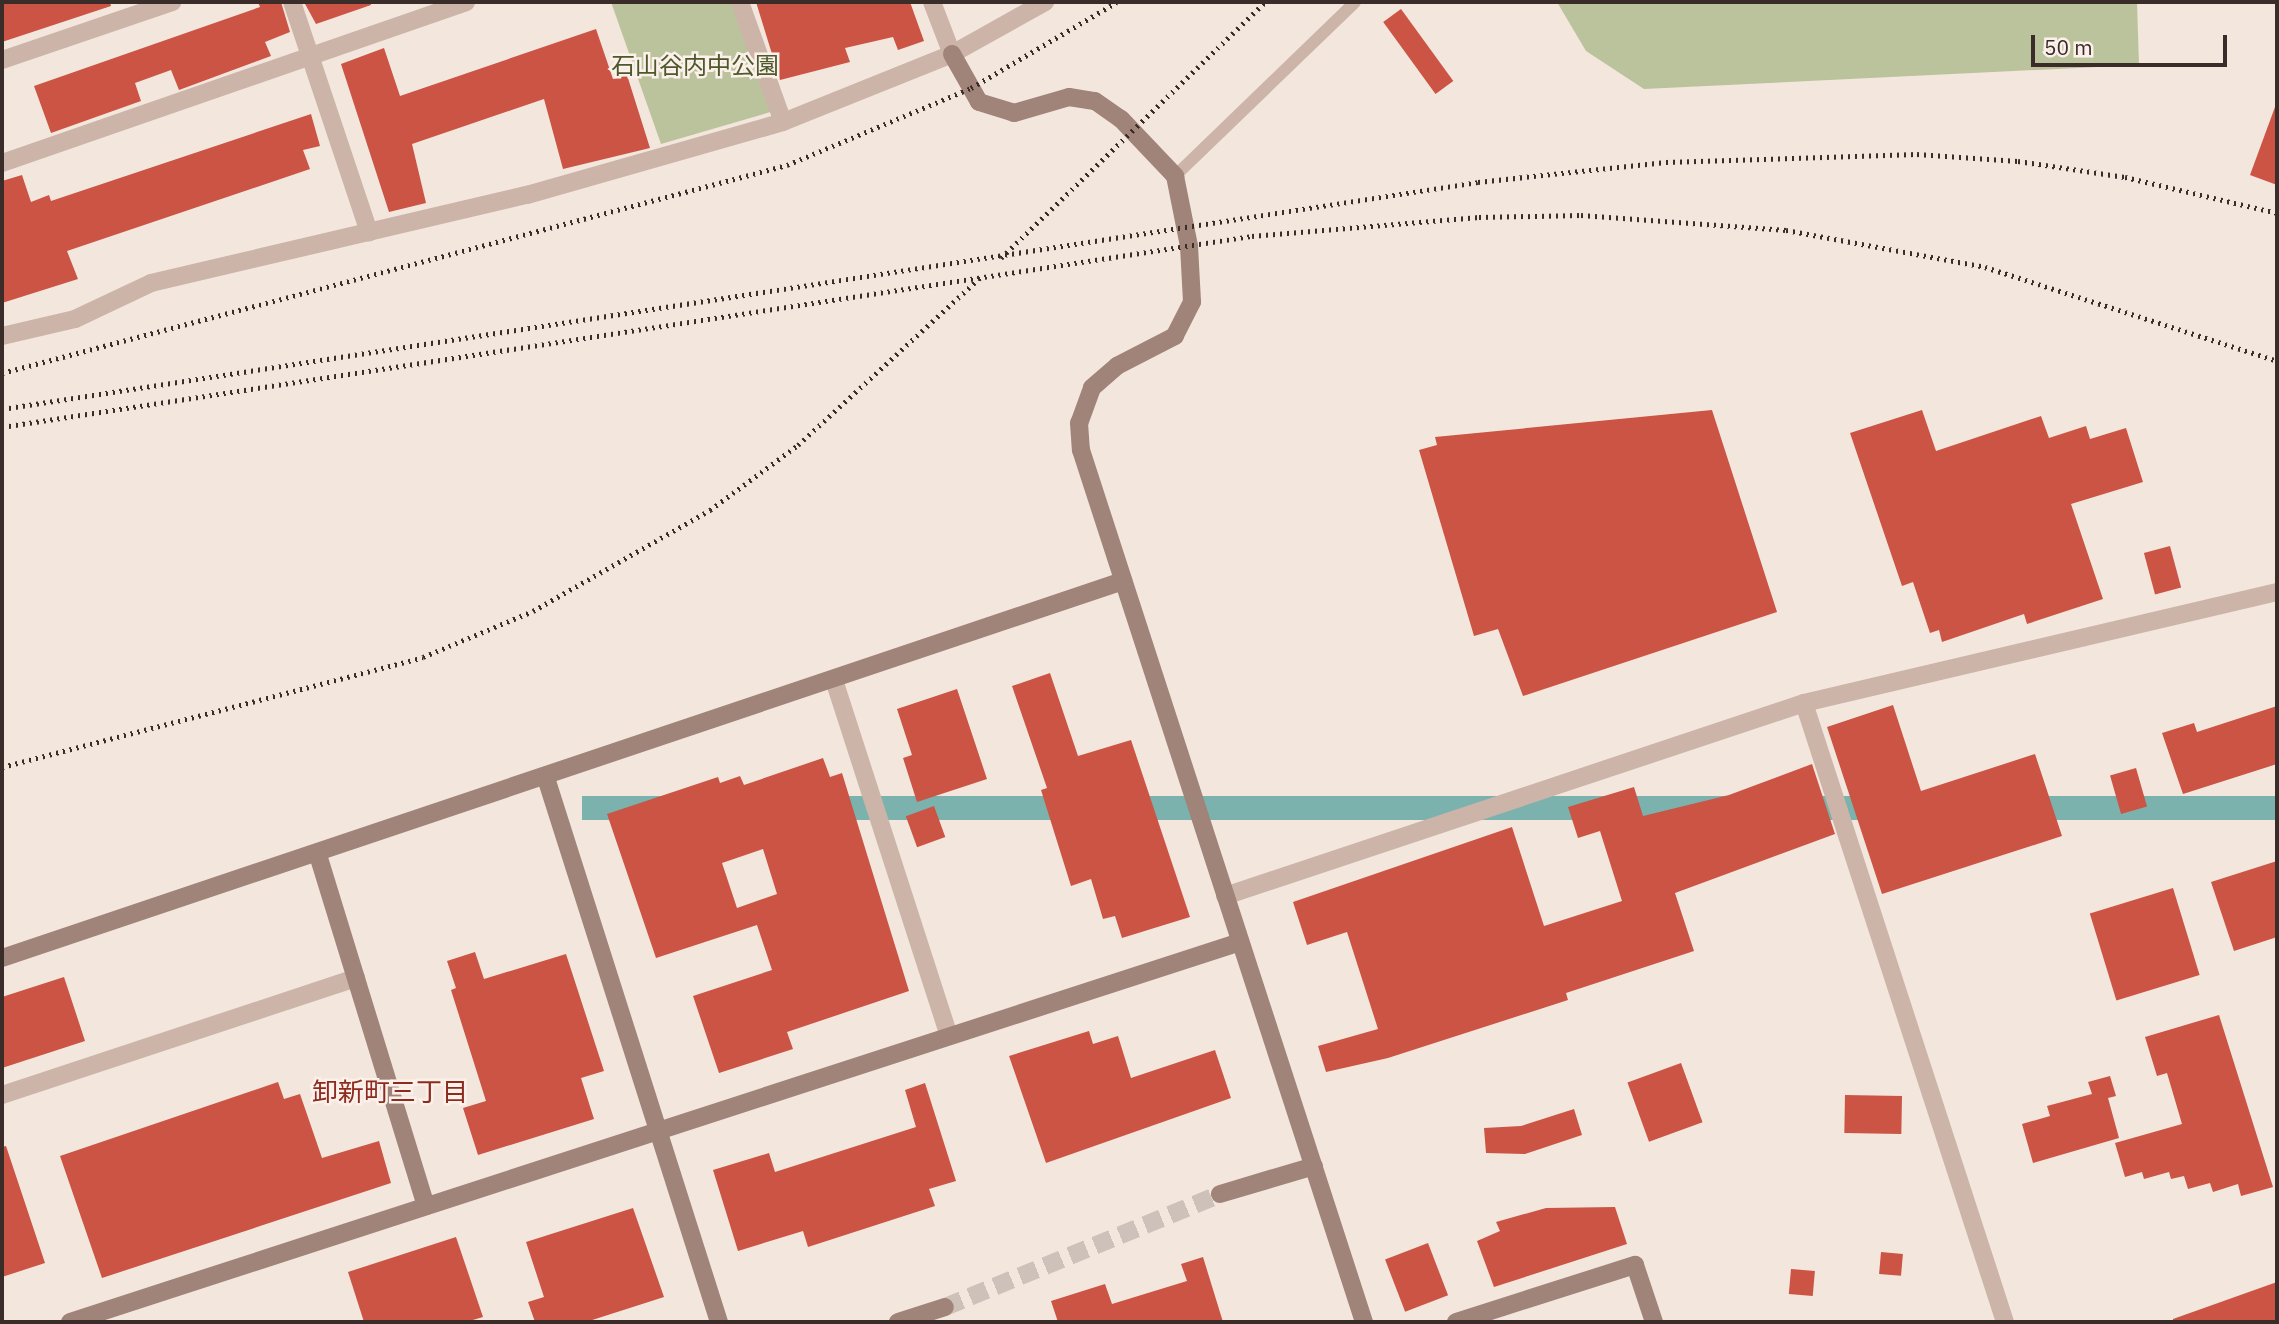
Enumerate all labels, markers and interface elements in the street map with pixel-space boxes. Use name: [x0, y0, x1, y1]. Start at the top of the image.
scale bar: [2034, 21, 2230, 65]
text: 50 m: [2044, 33, 2093, 61]
park label: 石山谷内中公園: [611, 52, 779, 80]
district label: 卸新町三丁目: [312, 1076, 468, 1108]

